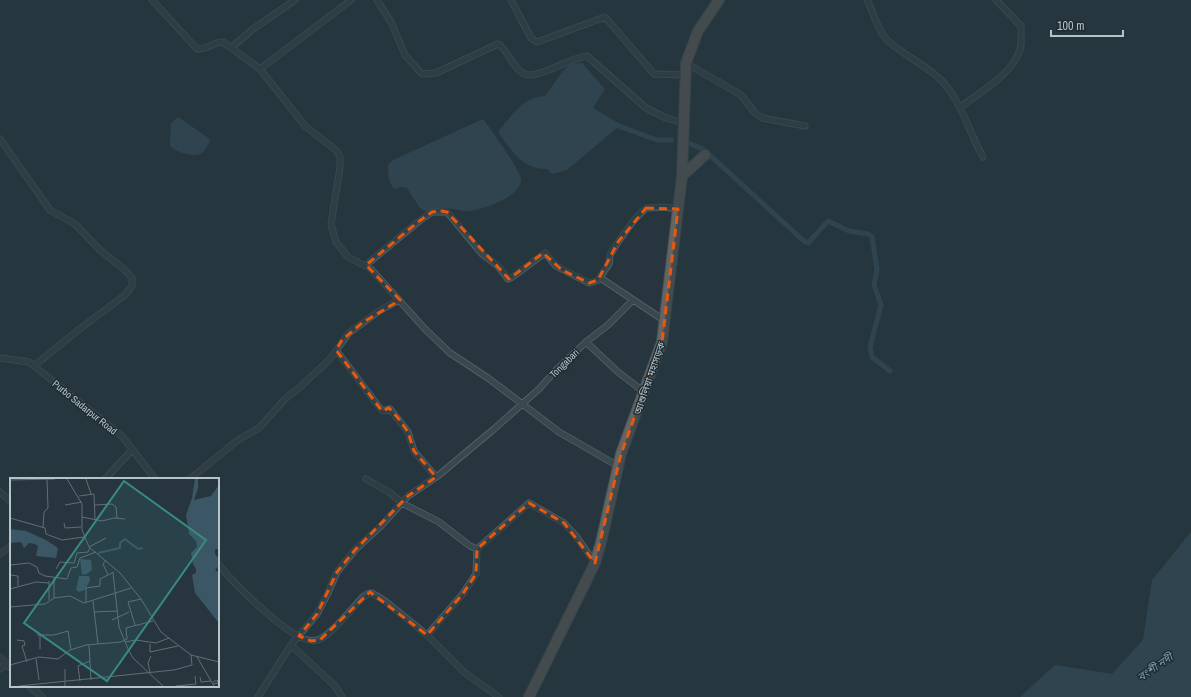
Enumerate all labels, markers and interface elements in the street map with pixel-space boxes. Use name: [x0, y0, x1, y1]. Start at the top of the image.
scale bar: [1051, 12, 1123, 38]
text: 100 m: [1057, 18, 1084, 34]
street label: আশুলিয়া মহাসড়ক: [631, 339, 668, 417]
street label: Tongabari: [547, 346, 582, 381]
street label: Purbo Sadarpur Road: [50, 377, 120, 438]
inset map: [10, 478, 219, 687]
water label: বংশী নদী: [1135, 649, 1177, 684]

